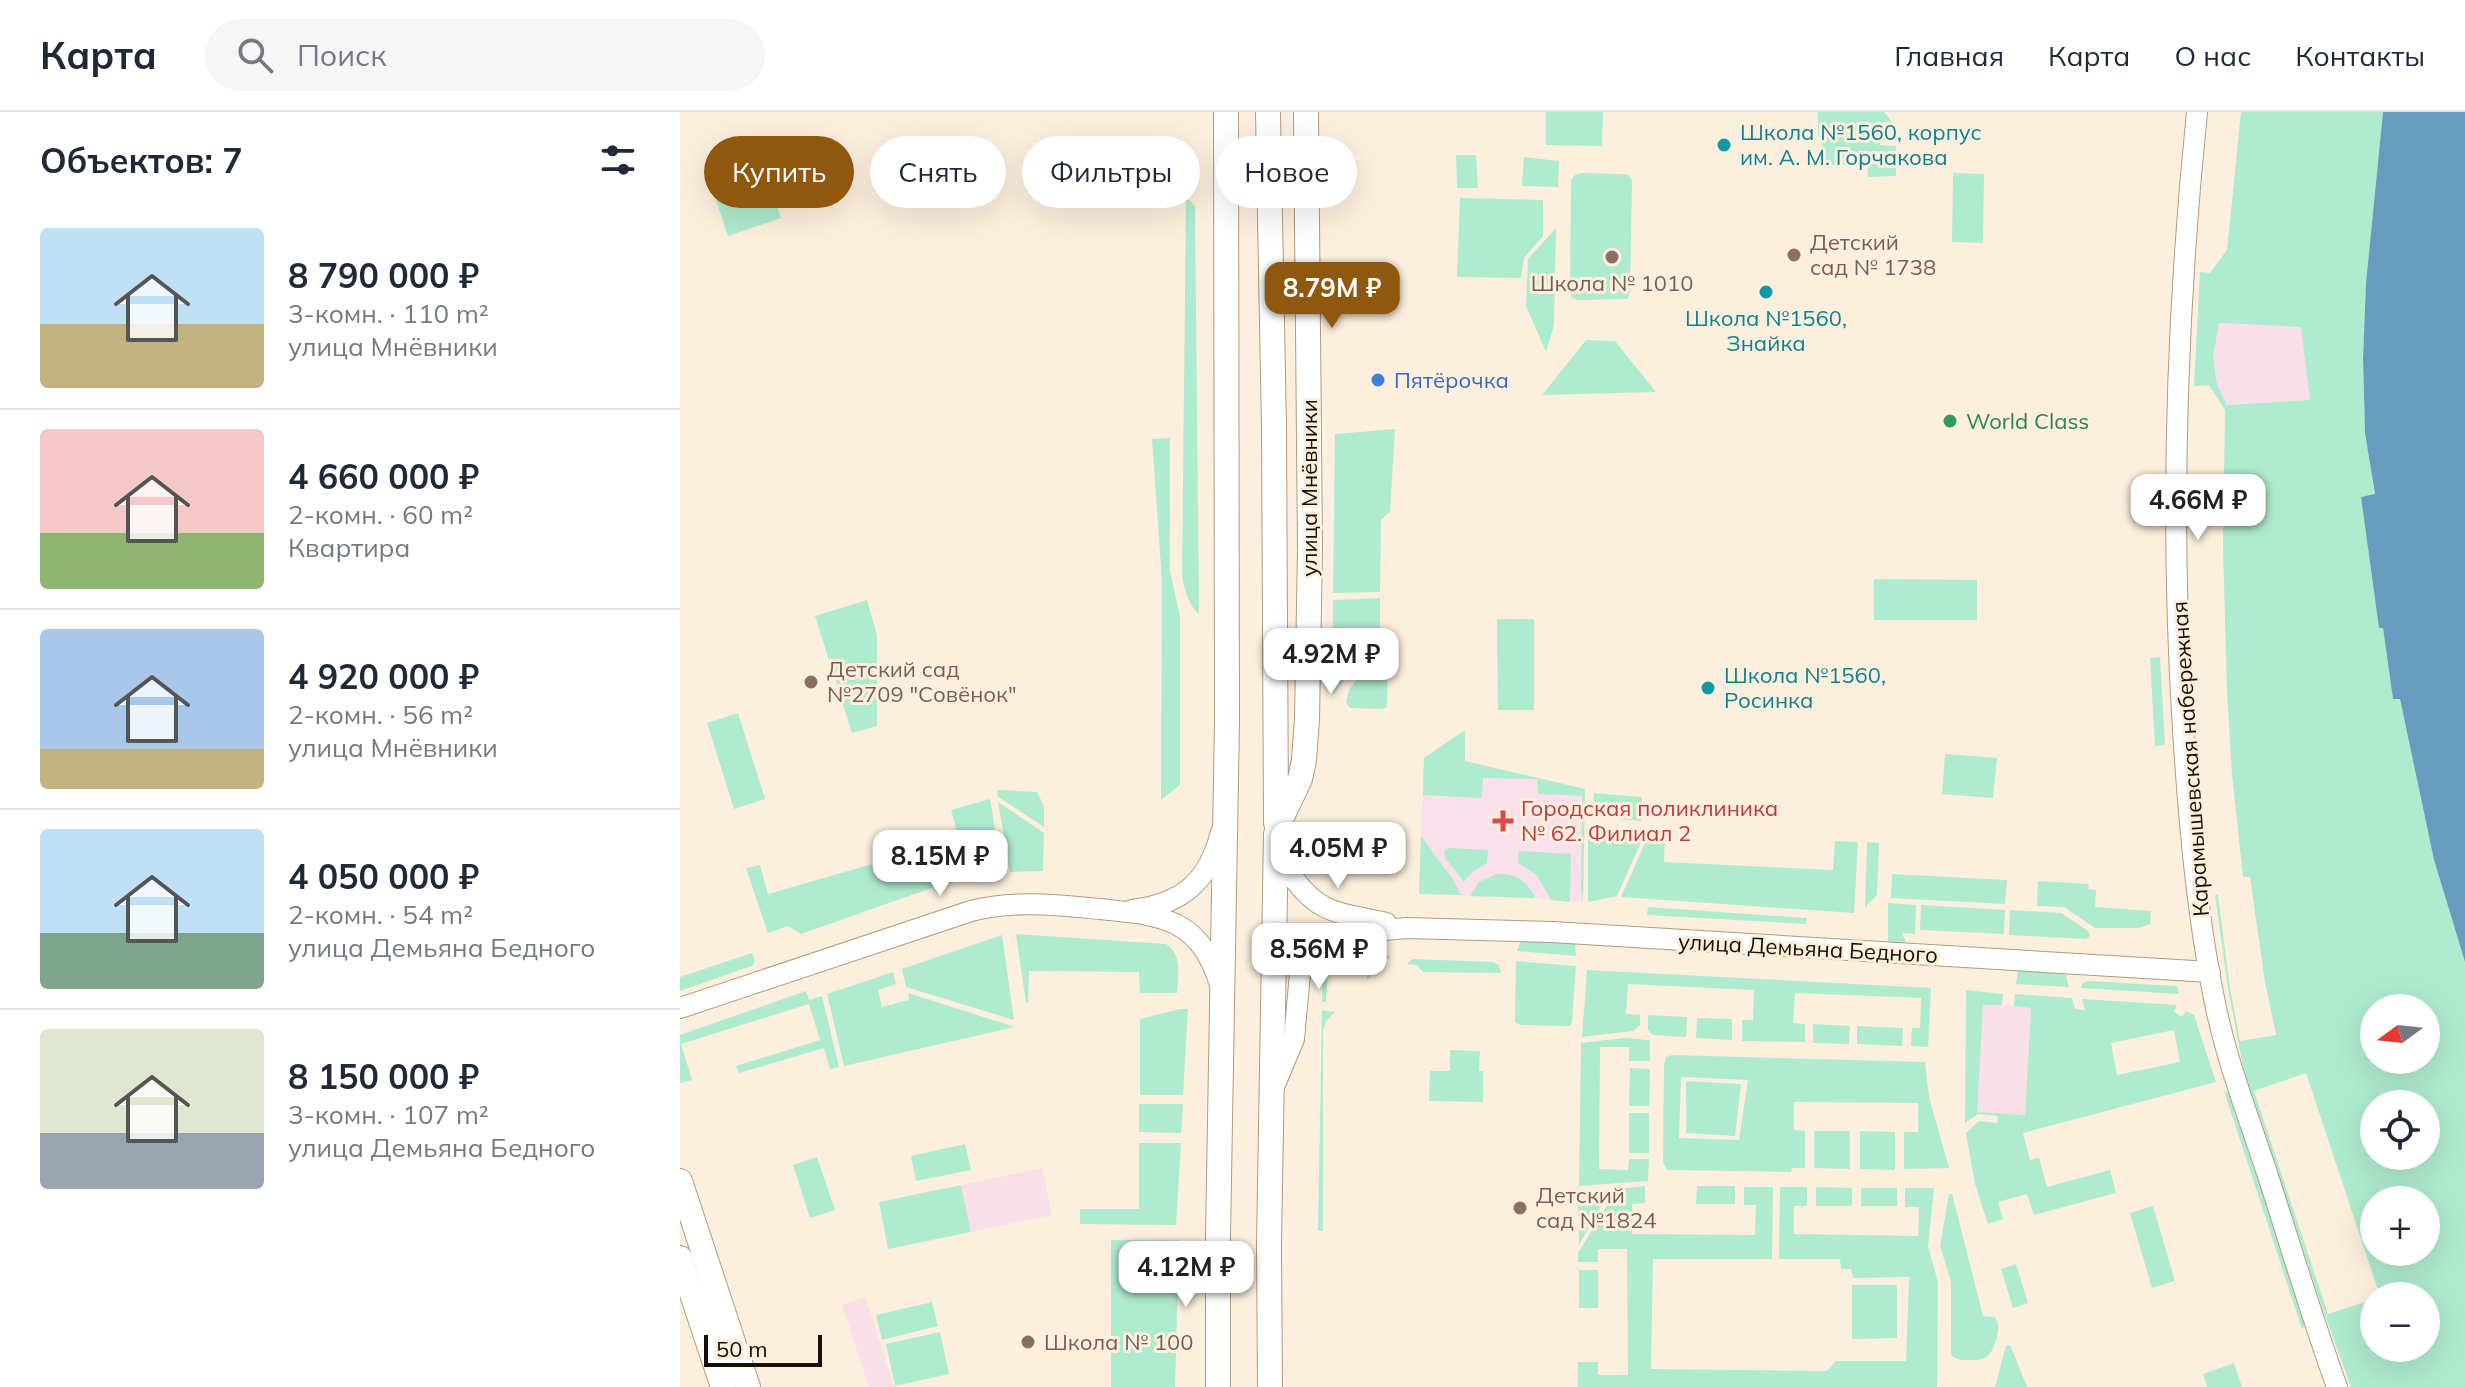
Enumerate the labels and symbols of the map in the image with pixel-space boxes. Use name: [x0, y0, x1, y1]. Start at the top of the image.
place label: Школа №1560, корпус им. А. М. Горчакова: [1740, 118, 1982, 171]
marker: Школа №1560, корпус им. А. М. Горчакова: [1715, 136, 1733, 154]
place label: Детский сад № 1738: [1810, 228, 1936, 281]
marker: Детский сад № 1738: [1785, 246, 1803, 264]
marker: Школа № 1010: [1603, 248, 1621, 266]
pin: 8.79M ₽: [1258, 262, 1406, 330]
place label: Школа № 1010: [1531, 269, 1693, 297]
marker: Школа №1560, Знайка: [1757, 283, 1775, 301]
place label: Школа №1560, Знайка: [1685, 304, 1847, 357]
place label: Пятёрочка: [1394, 366, 1509, 394]
marker: Пятёрочка: [1369, 371, 1387, 389]
street label: улица Мнёвники: [1295, 399, 1323, 577]
place label: World Class: [1966, 407, 2089, 435]
marker: World Class: [1941, 412, 1959, 430]
pin: 4.66M ₽: [2124, 474, 2272, 542]
street label: Карамышевская набережная: [2165, 600, 2215, 918]
pin: 4.92M ₽: [1257, 628, 1405, 696]
place label: Детский сад №2709 "Совёнок": [827, 655, 1017, 708]
place label: Школа №1560, Росинка: [1724, 661, 1886, 714]
marker: Детский сад №2709 "Совёнок": [802, 673, 820, 691]
marker: Школа №1560, Росинка: [1699, 679, 1717, 697]
place label: Городская поликлиника № 62. Филиал 2: [1521, 794, 1778, 847]
marker: Городская поликлиника № 62. Филиал 2: [1492, 810, 1514, 832]
pin: 4.05M ₽: [1264, 822, 1412, 890]
pin: 8.15M ₽: [866, 830, 1014, 898]
pin: 8.56M ₽: [1245, 923, 1393, 991]
street label: улица Демьяна Бедного: [1677, 927, 1939, 969]
north arrow: [2360, 994, 2440, 1074]
place label: Детский сад №1824: [1536, 1181, 1656, 1234]
marker: Детский сад №1824: [1511, 1199, 1529, 1217]
pin: 4.12M ₽: [1112, 1241, 1260, 1309]
place label: Школа № 100: [1044, 1328, 1194, 1356]
scale bar: [704, 1331, 822, 1367]
marker: Школа № 100: [1019, 1333, 1037, 1351]

